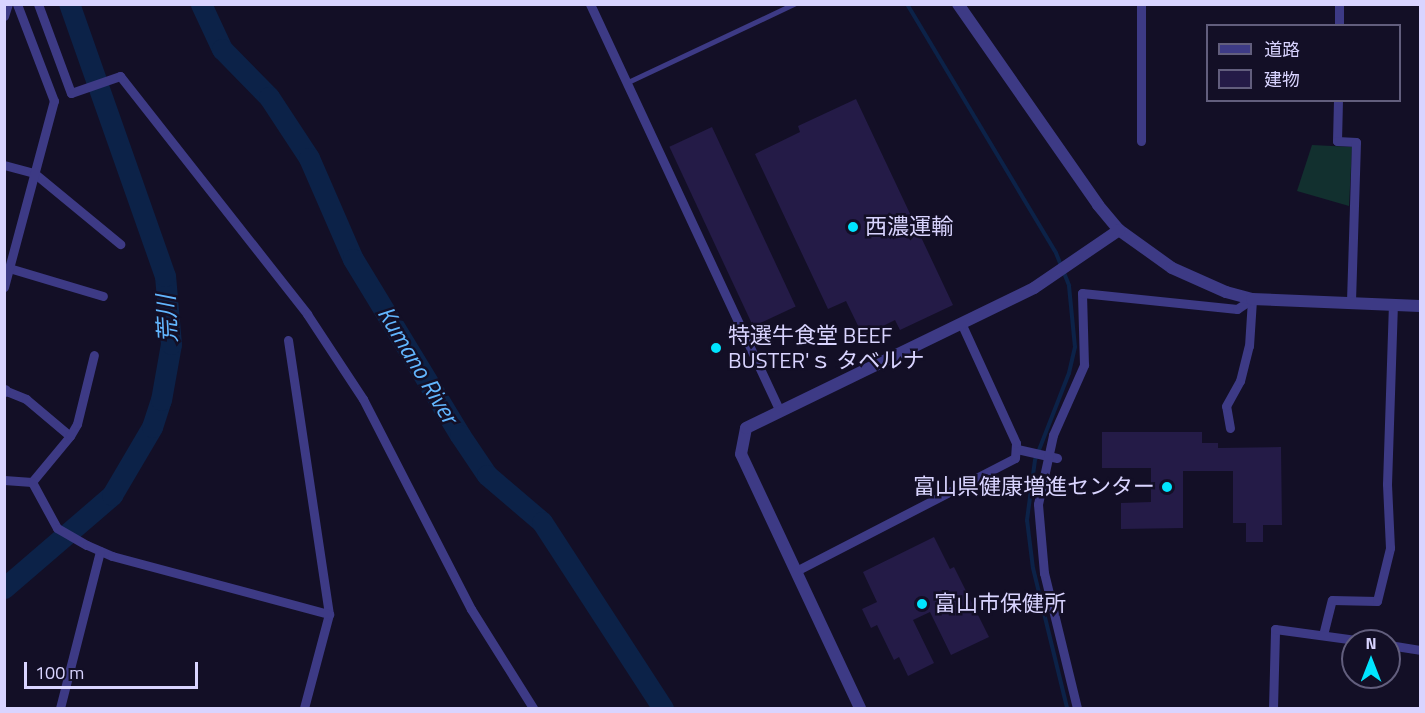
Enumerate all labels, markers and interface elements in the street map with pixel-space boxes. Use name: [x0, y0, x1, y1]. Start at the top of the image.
legend: [1206, 24, 1401, 102]
text: 道路: [1264, 36, 1300, 63]
text: 建物: [1264, 66, 1300, 93]
place label: 西濃運輸: [865, 214, 953, 240]
marker: 西濃運輸: [846, 220, 860, 234]
water label: 荒川: [151, 294, 183, 344]
water label: Kumano River: [372, 301, 464, 429]
place label: 特選牛食堂 BEEF BUSTER'ｓ タベルナ: [728, 322, 924, 374]
marker: 特選牛食堂 BEEF BUSTER'ｓ タベルナ: [709, 341, 723, 355]
place label: 富山県健康増進センター: [913, 474, 1155, 500]
marker: 富山県健康増進センター: [1160, 480, 1174, 494]
place label: 富山市保健所: [934, 591, 1066, 617]
marker: 富山市保健所: [915, 597, 929, 611]
north arrow: [1341, 629, 1401, 689]
text: N: [1365, 631, 1377, 655]
scale bar: [27, 650, 201, 688]
text: 100 m: [35, 659, 84, 686]

